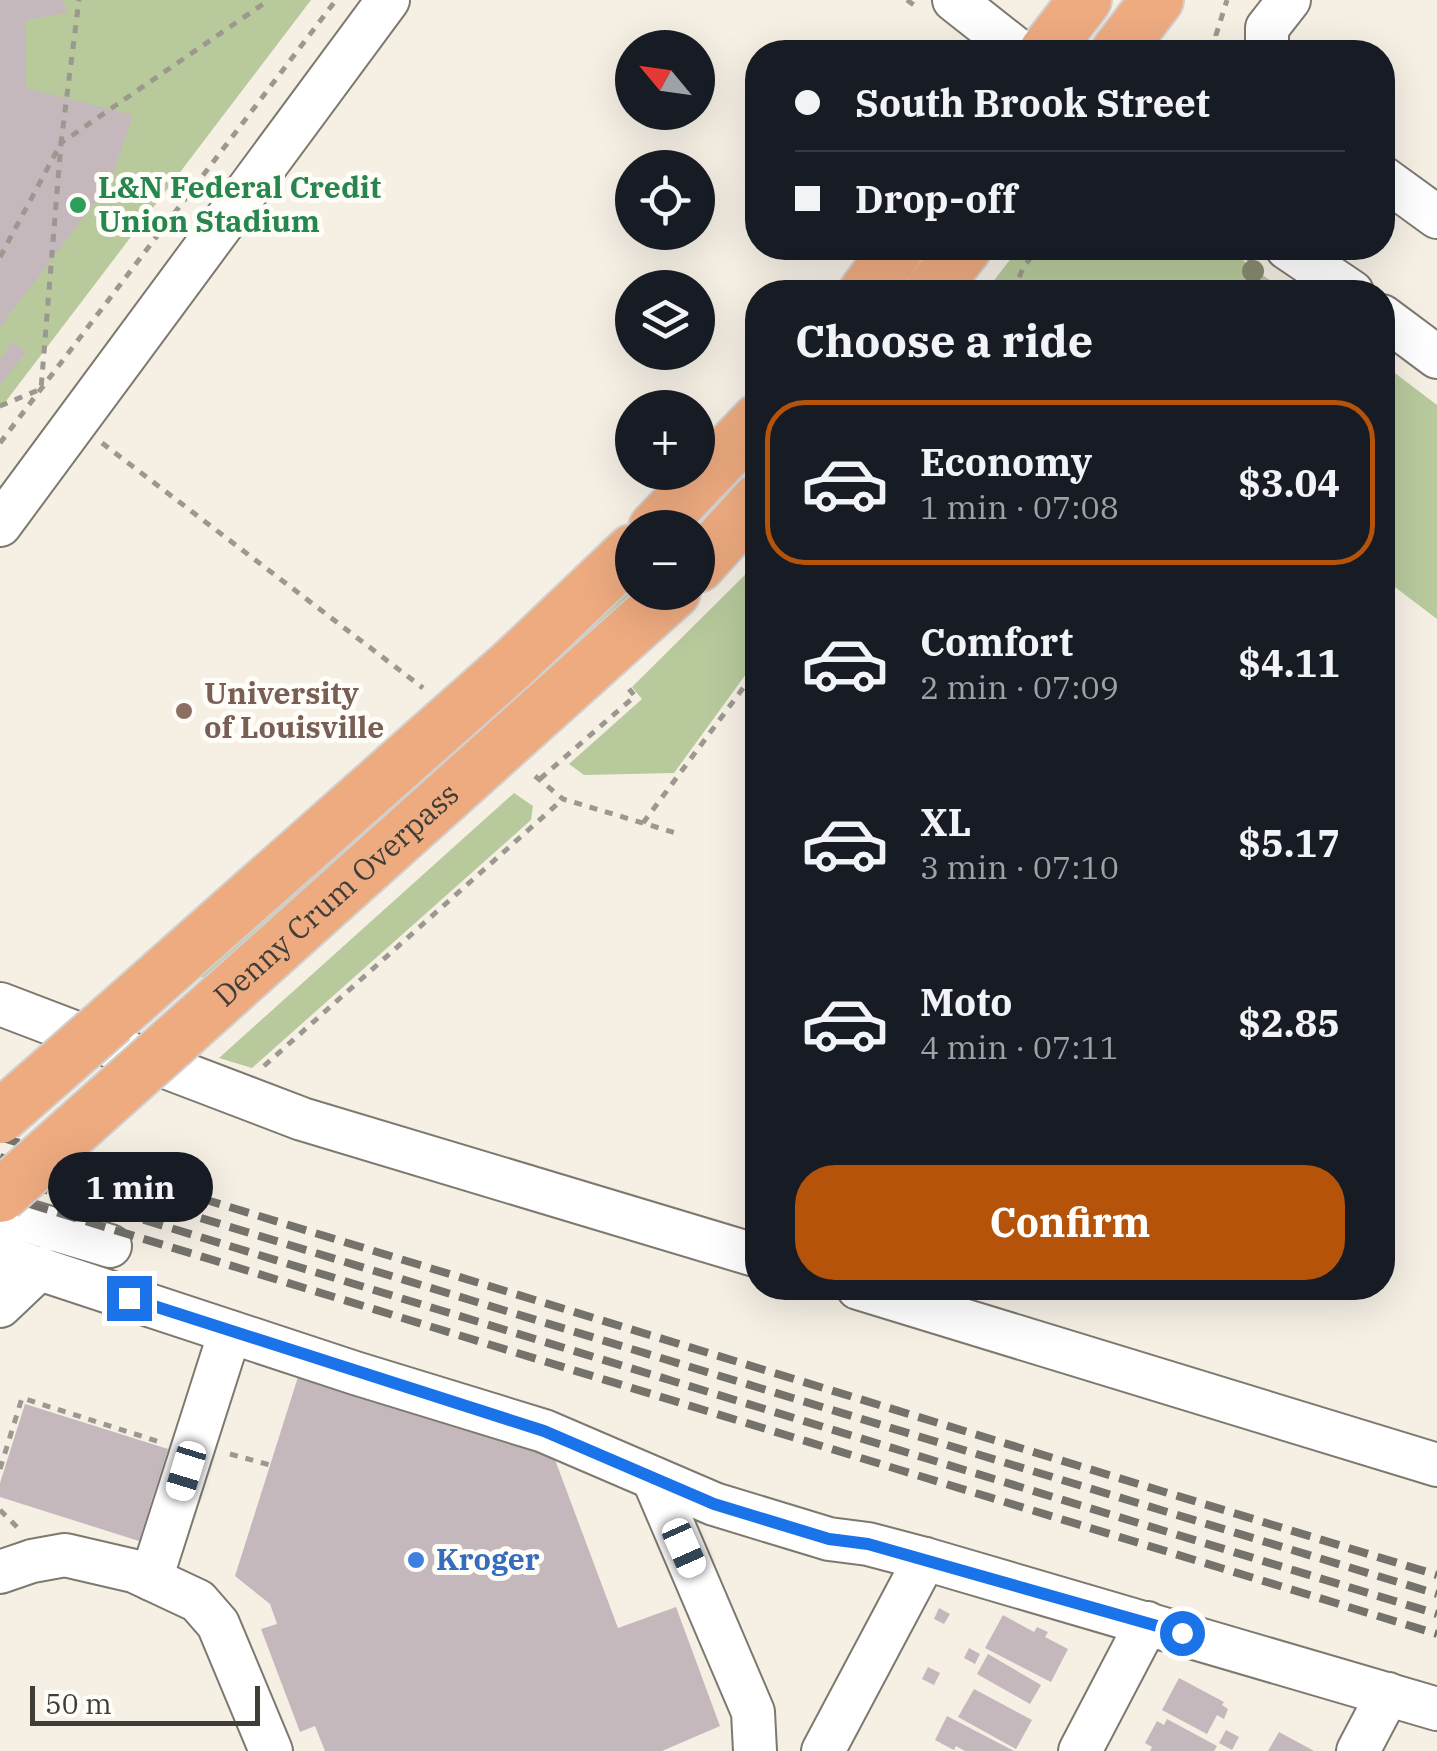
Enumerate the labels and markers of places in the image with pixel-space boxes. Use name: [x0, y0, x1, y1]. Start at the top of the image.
place label: L&N Federal Credit Union Stadium: [98, 167, 381, 240]
marker: L&N Federal Credit Union Stadium: [67, 194, 89, 216]
place label: University of Louisville: [204, 673, 384, 746]
marker: University of Louisville: [173, 700, 195, 722]
place label: Kroger: [436, 1539, 540, 1578]
marker: Kroger: [405, 1549, 427, 1571]

